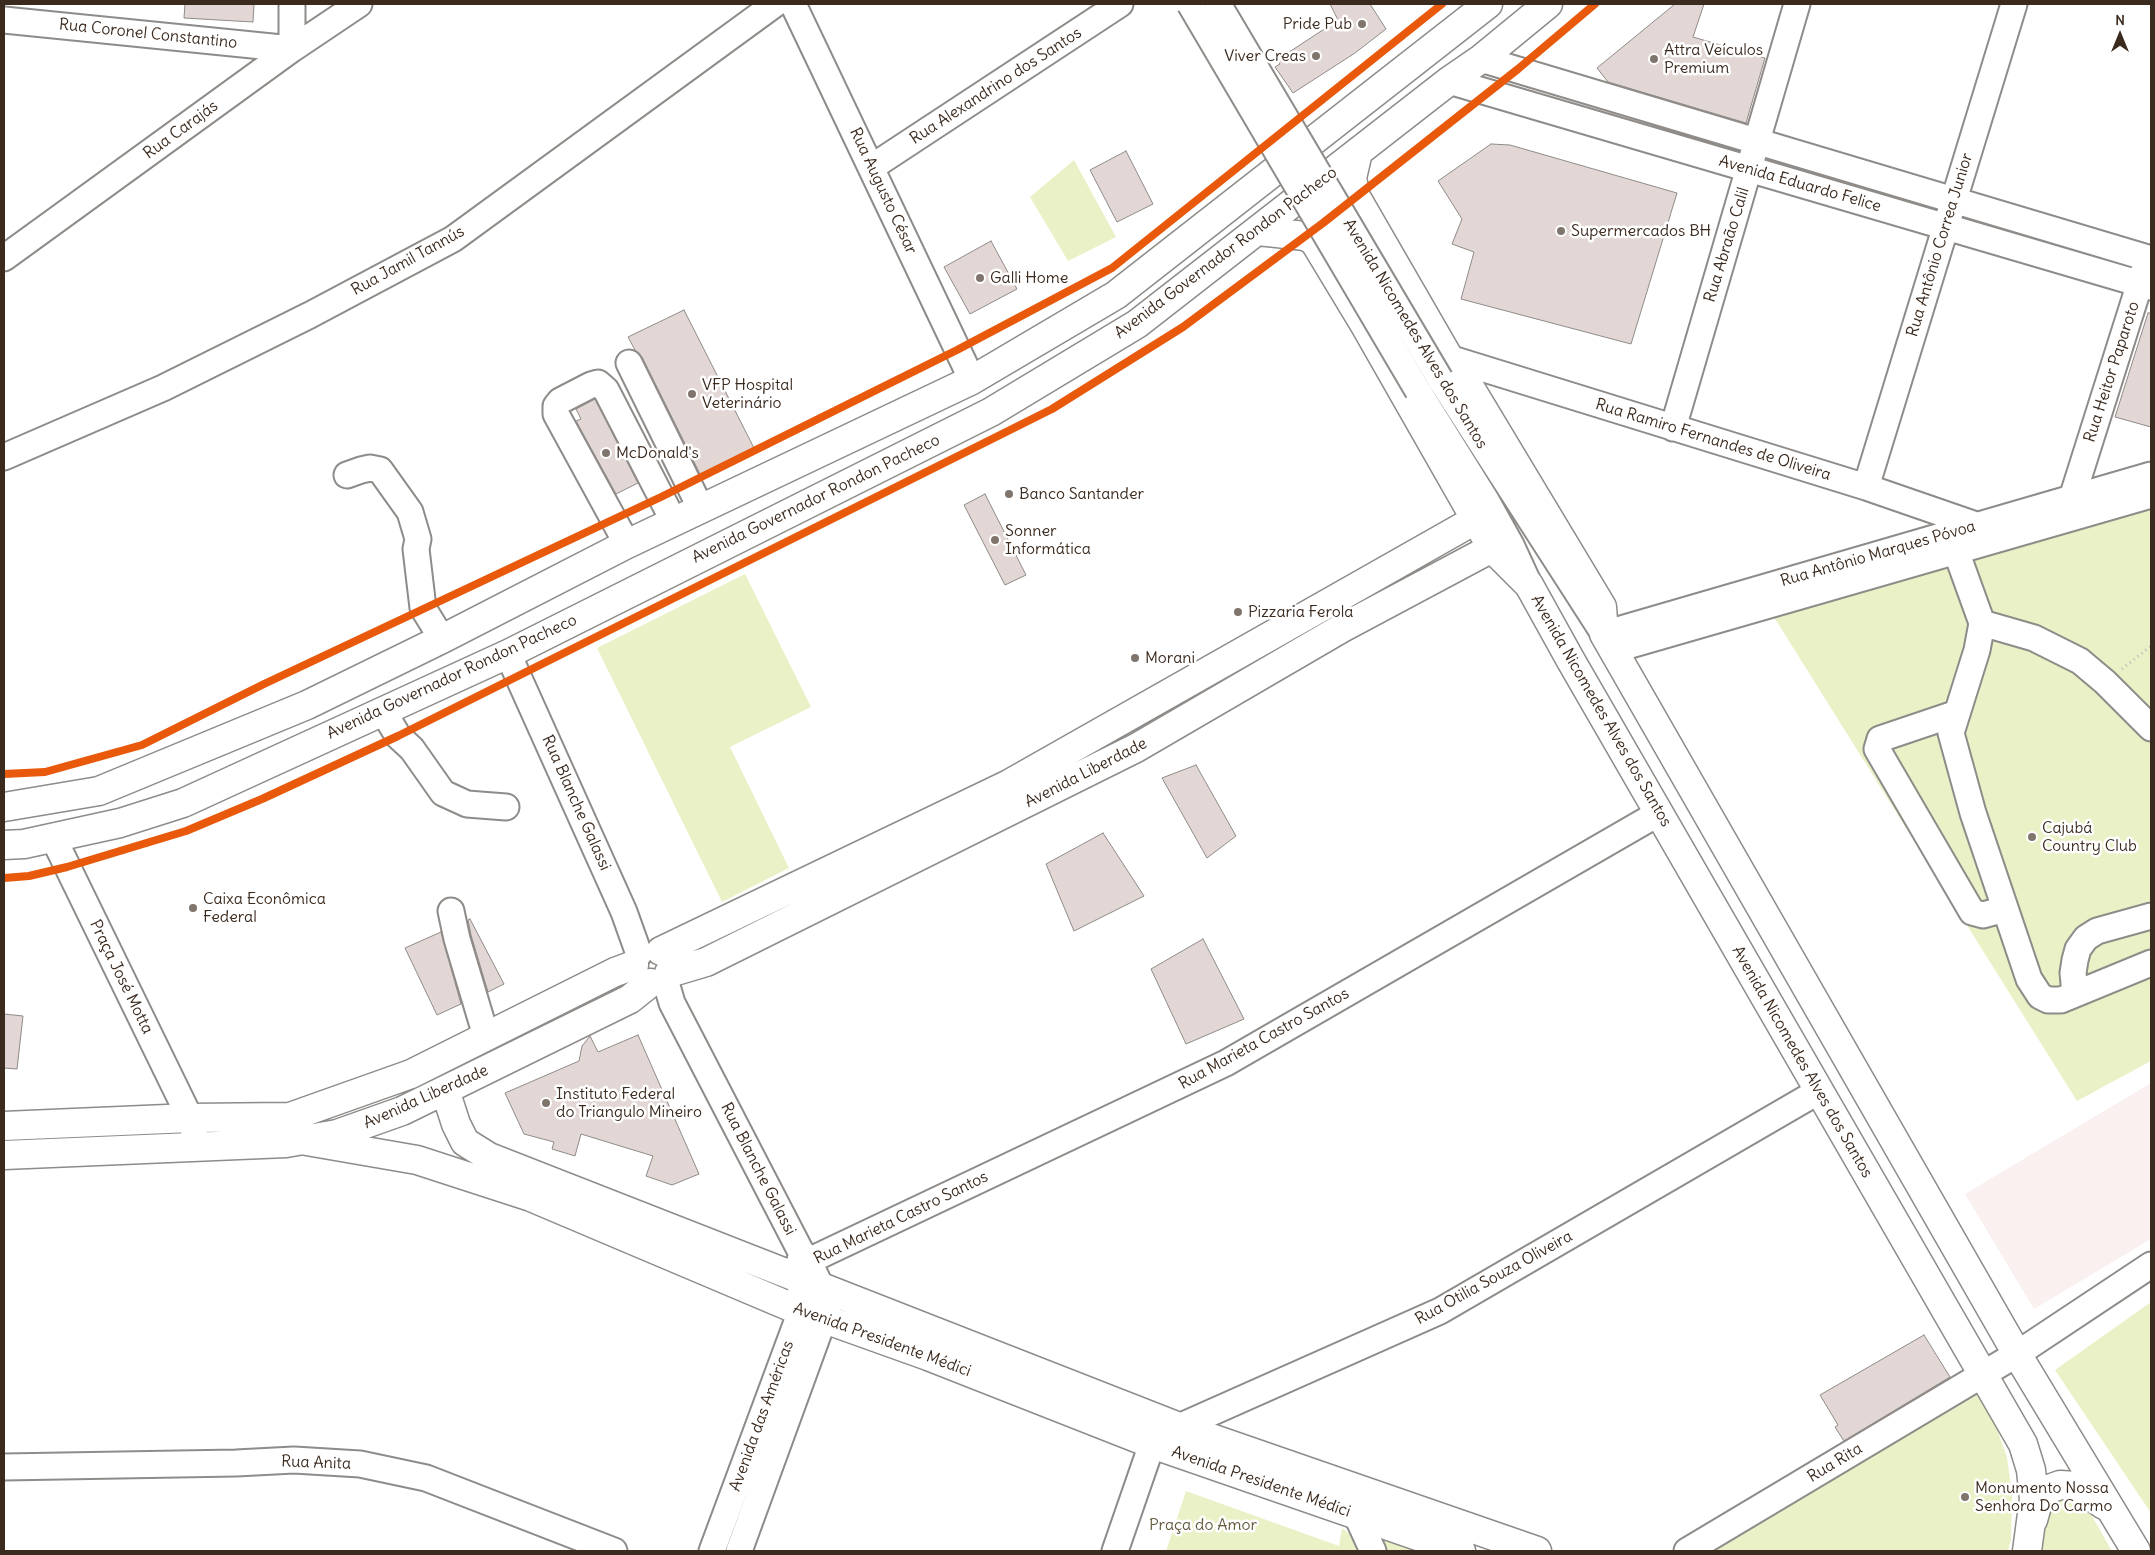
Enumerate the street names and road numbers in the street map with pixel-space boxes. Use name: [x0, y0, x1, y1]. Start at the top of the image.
street label: Rua Coronel Constantino: [58, 15, 238, 53]
street label: Rua Alexandrino dos Santos: [907, 23, 1085, 149]
street label: Rua Carajás: [140, 97, 222, 163]
street label: Rua Augusto César: [845, 125, 921, 257]
street label: Rua Antônio Correa Junior: [1903, 151, 1977, 339]
street label: Avenida Eduardo Felice: [1717, 152, 1883, 216]
street label: Avenida Governador Rondon Pacheco: [1111, 163, 1341, 343]
street label: Rua Abraão Calil: [1700, 185, 1754, 305]
street label: Avenida Nicomedes Alves dos Santos: [1339, 216, 1491, 452]
street label: Rua Jamil Tannús: [348, 222, 468, 300]
street label: Rua Heitor Paparoto: [2080, 299, 2144, 445]
street label: Rua Ramiro Fernandes de Oliveira: [1593, 395, 1833, 485]
street label: Avenida Governador Rondon Pacheco: [689, 430, 943, 568]
street label: Rua Antônio Marques Póvoa: [1778, 517, 1978, 591]
street label: Avenida Nicomedes Alves dos Santos: [1527, 592, 1675, 830]
street label: Avenida Governador Rondon Pacheco: [324, 611, 580, 743]
street label: Rua Blanche Galassi: [538, 732, 614, 874]
street label: Avenida Liberdade: [1022, 734, 1150, 812]
street label: Praça José Motta: [85, 917, 157, 1037]
street label: Avenida Nicomedes Alves dos Santos: [1728, 943, 1876, 1181]
street label: Rua Marieta Castro Santos: [1176, 984, 1352, 1094]
street label: Avenida Liberdade: [361, 1061, 491, 1133]
street label: Rua Blanche Galassi: [716, 1100, 800, 1238]
street label: Rua Marieta Castro Santos: [811, 1167, 991, 1269]
street label: Rua Otilia Souza Oliveira: [1412, 1227, 1576, 1329]
street label: Avenida Presidente Médici: [790, 1299, 974, 1381]
street label: Avenida das Américas: [726, 1338, 798, 1494]
street label: Rua Rita: [1804, 1439, 1866, 1487]
street label: Avenida Presidente Médici: [1169, 1442, 1353, 1522]
street label: Rua Anita: [281, 1452, 351, 1474]

